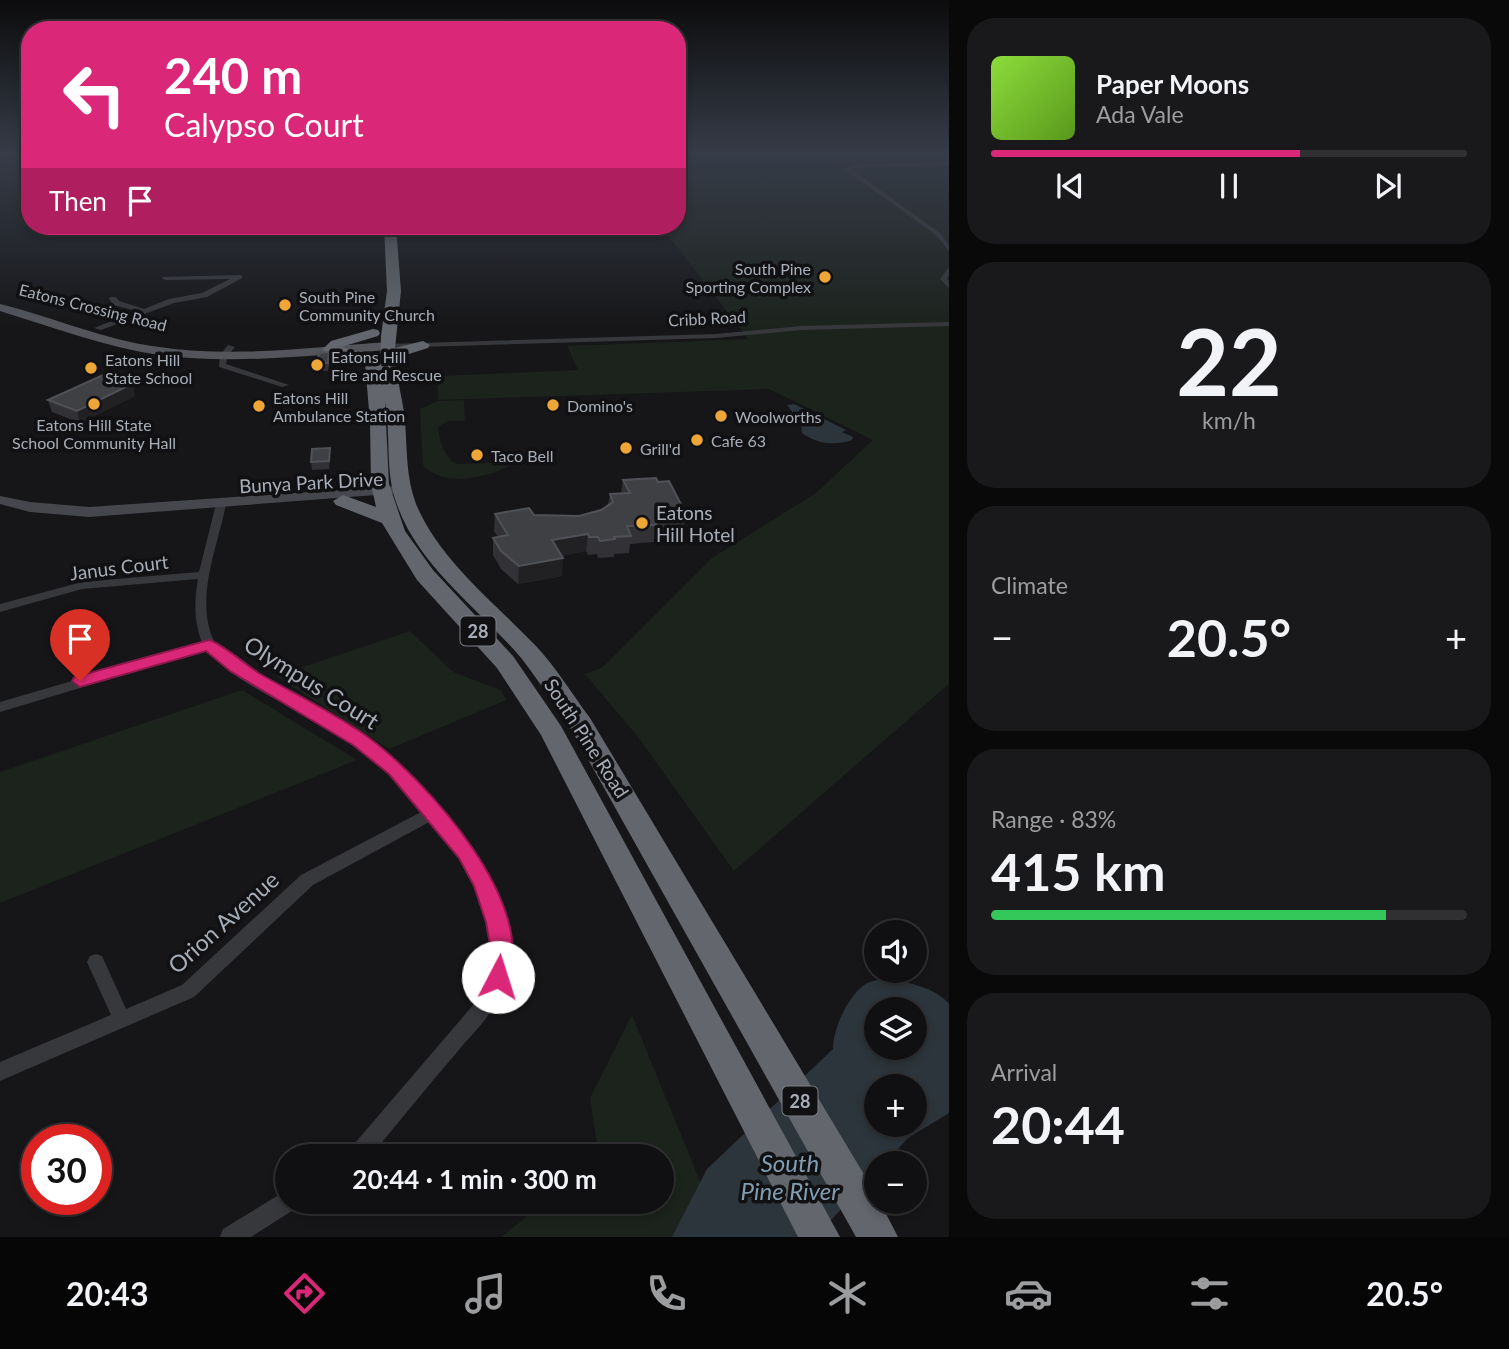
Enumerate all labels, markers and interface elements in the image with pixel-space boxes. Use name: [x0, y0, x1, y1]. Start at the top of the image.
text: 240 m: [164, 46, 302, 104]
icon: left: [49, 49, 140, 140]
text: Paper Moons: [1096, 68, 1249, 100]
text: Ada Vale: [1096, 100, 1184, 128]
text: Calypso Court: [164, 105, 364, 144]
icon: previous: [1051, 167, 1089, 205]
icon: pause: [1210, 167, 1248, 205]
icon: next: [1369, 167, 1407, 205]
icon: arrive: [121, 182, 159, 220]
text: Then: [49, 185, 107, 217]
place label: South Pine Sporting Complex: [686, 259, 811, 296]
marker: South Pine Sporting Complex: [817, 269, 833, 285]
street label: Eatons Crossing Road: [17, 279, 169, 335]
place label: South Pine Community Church: [299, 287, 435, 324]
marker: South Pine Community Church: [277, 297, 293, 313]
street label: Cribb Road: [668, 306, 746, 330]
text: 22: [1176, 306, 1282, 415]
place label: Eatons Hill Fire and Rescue: [331, 347, 442, 384]
place label: Eatons Hill State School: [105, 350, 192, 387]
marker: Eatons Hill Fire and Rescue: [309, 357, 325, 373]
marker: Eatons Hill State School: [83, 360, 99, 376]
place label: Eatons Hill Ambulance Station: [273, 388, 405, 425]
marker: Eatons Hill State School Community Hall: [86, 396, 102, 412]
place label: Domino's: [567, 396, 633, 415]
marker: Domino's: [545, 397, 561, 413]
marker: Eatons Hill Ambulance Station: [251, 398, 267, 414]
text: km/h: [1202, 406, 1256, 434]
place label: Woolworths: [735, 407, 822, 426]
marker: Woolworths: [713, 408, 729, 424]
place label: Eatons Hill State School Community Hall: [12, 415, 176, 452]
place label: Cafe 63: [711, 431, 766, 450]
marker: Cafe 63: [689, 432, 705, 448]
place label: Grill'd: [640, 439, 681, 458]
marker: Grill'd: [618, 440, 634, 456]
place label: Taco Bell: [491, 446, 553, 465]
marker: Taco Bell: [469, 447, 485, 463]
street label: Bunya Park Drive: [238, 467, 384, 497]
place label: Eatons Hill Hotel: [656, 501, 735, 546]
marker: Eatons Hill Hotel: [634, 515, 650, 531]
street label: Janus Court: [68, 550, 170, 584]
text: Climate: [991, 571, 1068, 599]
text: 20.5°: [1167, 606, 1291, 668]
pin: [50, 609, 110, 681]
text: −: [991, 614, 1013, 660]
text: +: [1445, 614, 1467, 660]
road number: 28: [461, 616, 496, 646]
icon: arrive: [61, 620, 99, 658]
street label: Olympus Court: [239, 629, 385, 735]
street label: South Pine Road: [540, 674, 634, 802]
text: Range · 83%: [991, 805, 1116, 833]
text: 415 km: [991, 840, 1165, 902]
street label: Orion Avenue: [162, 865, 284, 979]
map controls: [864, 920, 927, 1214]
button: sound: [864, 920, 927, 983]
position arrow: [461, 940, 535, 1014]
button: layers: [864, 997, 927, 1060]
text: Arrival: [991, 1058, 1057, 1086]
button: +: [864, 1074, 927, 1137]
road number: 28: [782, 1086, 818, 1116]
text: 20:44: [991, 1093, 1125, 1155]
speed limit sign: 30: [21, 1124, 112, 1215]
water label: South Pine River: [740, 1148, 840, 1205]
button: −: [864, 1151, 927, 1214]
text: 20:44 · 1 min · 300 m: [352, 1163, 597, 1195]
icon: directions: [280, 1269, 329, 1318]
icon: music: [461, 1269, 510, 1318]
icon: phone: [642, 1269, 691, 1318]
icon: climate: [823, 1269, 872, 1318]
icon: car: [1004, 1269, 1053, 1318]
icon: filters: [1185, 1269, 1234, 1318]
text: 20:43: [66, 1274, 148, 1313]
text: 20.5°: [1366, 1274, 1443, 1313]

